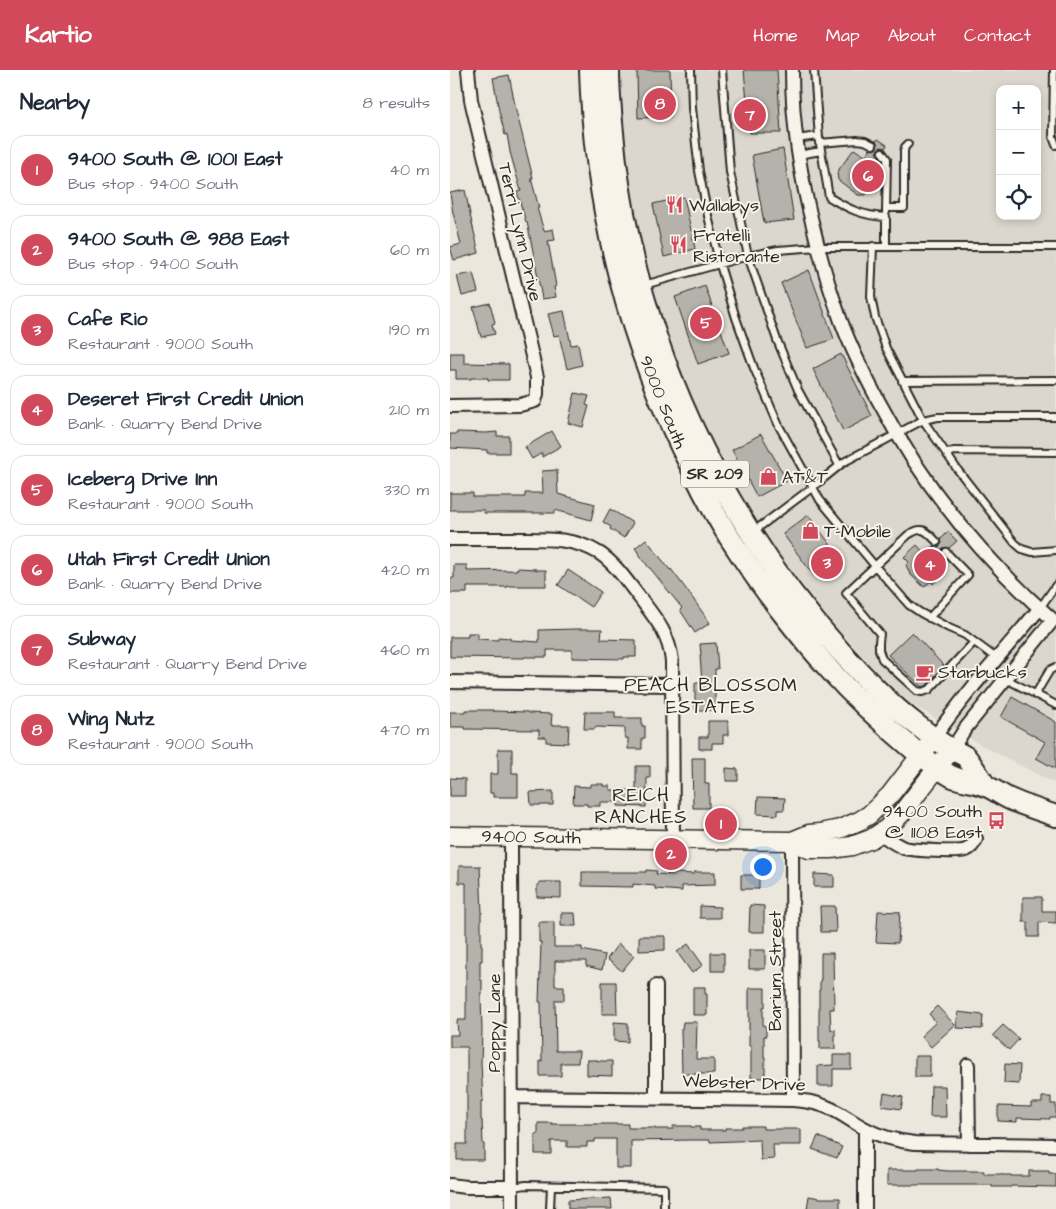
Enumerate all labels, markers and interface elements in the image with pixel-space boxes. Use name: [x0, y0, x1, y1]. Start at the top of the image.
text: Kartio: [25, 18, 92, 52]
text: Home: [753, 23, 798, 48]
text: Map: [826, 23, 860, 48]
text: About: [888, 23, 936, 48]
text: Contact: [964, 23, 1031, 48]
pin: 8: [644, 85, 676, 123]
map controls: [996, 85, 1041, 220]
button: +: [996, 85, 1041, 130]
text: Nearby: [20, 88, 90, 117]
text: 8 results: [363, 92, 430, 114]
pin: 7: [734, 96, 766, 134]
button: −: [996, 130, 1041, 175]
text: 9400 South @ 1001 East: [68, 146, 283, 173]
pin: 6: [852, 157, 884, 195]
text: 1: [36, 159, 38, 181]
text: 40 m: [389, 159, 429, 181]
street label: Terri Lynn Drive: [491, 160, 548, 304]
text: Bus stop · 9400 South: [68, 173, 238, 195]
button: locate: [996, 175, 1041, 220]
place label: Wallabys: [689, 193, 759, 219]
restaurant icon: Wallabys: [665, 195, 685, 215]
place label: Fratelli Ristorante: [693, 223, 780, 269]
text: 9400 South @ 988 East: [68, 226, 289, 253]
restaurant icon: Fratelli Ristorante: [669, 235, 689, 255]
text: 2: [32, 239, 42, 261]
text: 60 m: [390, 239, 429, 261]
text: Bus stop · 9400 South: [68, 253, 238, 275]
pin: 5: [690, 304, 722, 342]
text: Cafe Rio: [68, 306, 147, 333]
text: 3: [33, 319, 41, 341]
text: 190 m: [389, 319, 429, 341]
text: Restaurant · 9000 South: [68, 333, 253, 355]
street label: 9000 South: [633, 352, 693, 452]
text: Deseret First Credit Union: [68, 386, 303, 413]
text: 4: [32, 399, 42, 421]
text: 210 m: [389, 399, 429, 421]
text: Bank · Quarry Bend Drive: [68, 413, 262, 435]
road number: SR 209: [681, 460, 749, 488]
place label: AT&T: [782, 465, 829, 490]
text: Iceberg Drive Inn: [68, 466, 217, 493]
shop icon: AT&T: [758, 467, 778, 487]
text: 5: [31, 479, 43, 501]
text: 330 m: [384, 479, 429, 501]
text: Restaurant · 9000 South: [68, 493, 253, 515]
place label: T-Mobile: [824, 519, 891, 544]
shop icon: T-Mobile: [800, 521, 820, 541]
pin: 3: [811, 544, 843, 582]
text: Utah First Credit Union: [68, 546, 270, 573]
pin: 4: [914, 546, 946, 584]
text: 6: [32, 559, 42, 581]
text: 420 m: [380, 559, 429, 581]
text: Bank · Quarry Bend Drive: [68, 573, 262, 595]
text: Subway: [68, 626, 136, 653]
text: 7: [32, 639, 42, 661]
text: 460 m: [379, 639, 429, 661]
text: Restaurant · Quarry Bend Drive: [68, 653, 307, 675]
place label: Starbucks: [938, 660, 1027, 685]
cafe icon: Starbucks: [914, 662, 934, 682]
district label: PEACH BLOSSOM ESTATES: [624, 672, 798, 721]
text: Wing Nutz: [68, 706, 154, 733]
text: 8: [32, 719, 42, 741]
text: 470 m: [379, 719, 429, 741]
text: Restaurant · 9000 South: [68, 733, 253, 755]
district label: REICH RANCHES: [594, 782, 688, 831]
place label: 9400 South @ 1108 East: [883, 799, 983, 845]
pin: 1: [705, 805, 737, 843]
bus stop icon: 9400 South @ 1108 East: [986, 811, 1006, 831]
street label: 9400 South: [481, 824, 581, 850]
pin: 2: [655, 835, 687, 873]
your location: [750, 854, 776, 880]
street label: Barium Street: [763, 910, 788, 1031]
street label: Poppy Lane: [482, 973, 508, 1073]
street label: Webster Drive: [682, 1068, 806, 1098]

